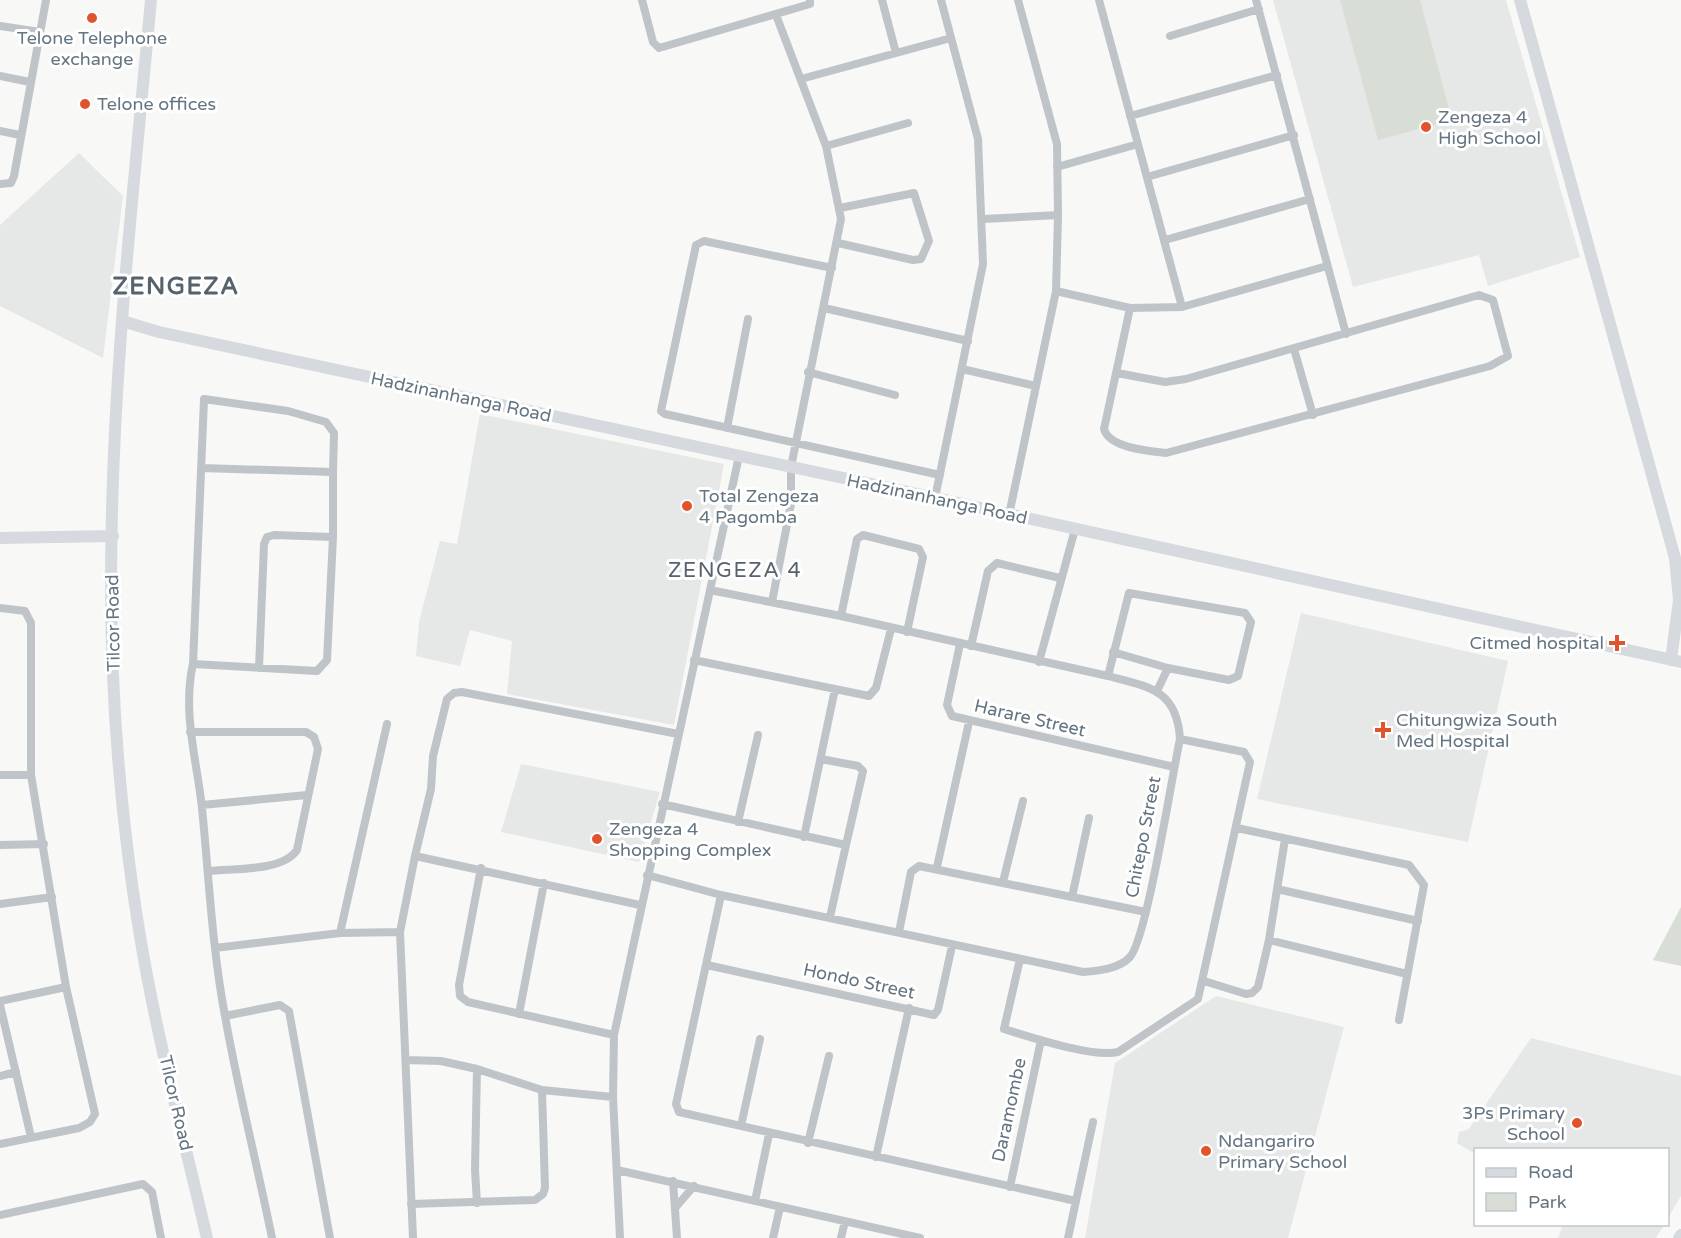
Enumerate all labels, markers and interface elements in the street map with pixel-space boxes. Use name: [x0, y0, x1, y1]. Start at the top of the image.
marker: Telone Telephone exchange: [85, 11, 99, 25]
place label: Telone Telephone exchange: [17, 27, 167, 70]
place label: Telone offices: [97, 93, 216, 115]
marker: Telone offices: [78, 97, 92, 111]
place label: Zengeza 4 High School: [1438, 106, 1541, 149]
marker: Zengeza 4 High School: [1419, 120, 1433, 134]
district label: ZENGEZA: [112, 272, 240, 301]
street label: Hadzinanhanga Road: [369, 367, 553, 427]
street label: Hadzinanhanga Road: [845, 469, 1029, 529]
place label: Total Zengeza 4 Pagomba: [699, 485, 819, 528]
marker: Total Zengeza 4 Pagomba: [680, 499, 694, 513]
district label: ZENGEZA 4: [668, 558, 802, 583]
street label: Tilcor Road: [101, 574, 125, 672]
place label: Citmed hospital: [1470, 632, 1604, 654]
marker: Citmed hospital: [1608, 634, 1626, 652]
street label: Harare Street: [972, 694, 1088, 742]
place label: Chitungwiza South Med Hospital: [1396, 709, 1557, 752]
marker: Chitungwiza South Med Hospital: [1374, 721, 1392, 739]
street label: Chitepo Street: [1120, 774, 1166, 900]
place label: Zengeza 4 Shopping Complex: [609, 818, 771, 861]
marker: Zengeza 4 Shopping Complex: [590, 832, 604, 846]
street label: Hondo Street: [801, 958, 917, 1004]
street label: Tilcor Road: [154, 1053, 198, 1153]
street label: Daramombe: [987, 1056, 1031, 1164]
place label: 3Ps Primary School: [1462, 1102, 1565, 1145]
marker: 3Ps Primary School: [1570, 1116, 1584, 1130]
place label: Ndangariro Primary School: [1218, 1130, 1347, 1173]
marker: Ndangariro Primary School: [1199, 1144, 1213, 1158]
legend: [1474, 1148, 1669, 1226]
text: Road: [1528, 1161, 1573, 1183]
text: Park: [1528, 1191, 1567, 1213]

